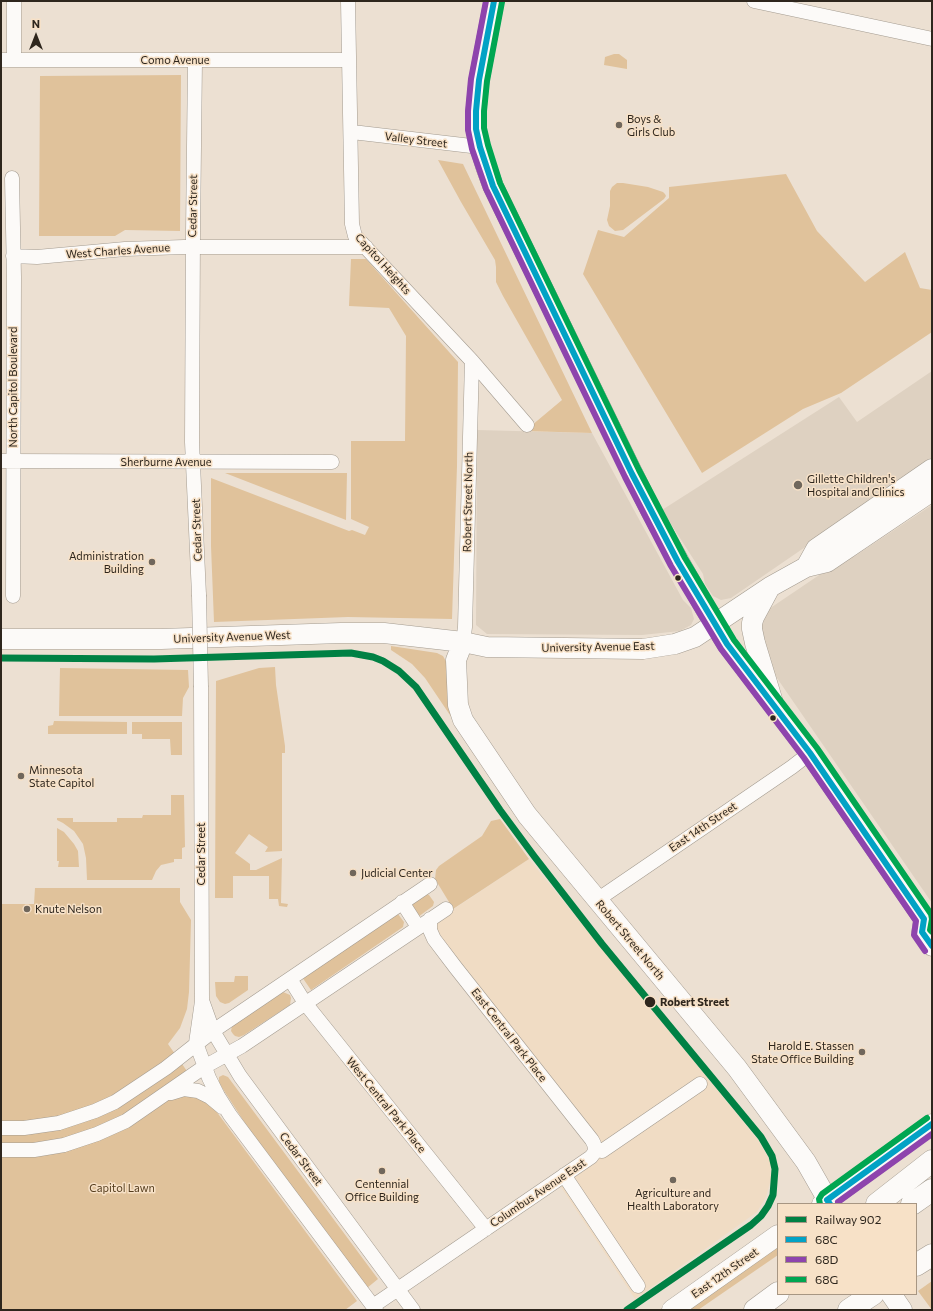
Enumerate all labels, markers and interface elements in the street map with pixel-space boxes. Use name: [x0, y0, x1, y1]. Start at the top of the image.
north arrow: [16, 16, 56, 56]
text: N: [32, 17, 40, 30]
street label: Como Avenue: [140, 53, 210, 67]
place label: Boys & Girls Club: [627, 112, 675, 138]
marker: Boys & Girls Club: [614, 120, 624, 130]
street label: Valley Street: [384, 130, 448, 150]
street label: Cedar Street: [186, 174, 200, 238]
street label: Capitol Heights: [352, 231, 414, 297]
street label: West Charles Avenue: [66, 241, 170, 261]
street label: North Capitol Boulevard: [6, 327, 20, 447]
street label: Robert Street North: [461, 452, 475, 552]
street label: Sherburne Avenue: [121, 455, 211, 469]
place label: Gillette Children's Hospital and Clinics: [807, 472, 904, 498]
marker: Gillette Children's Hospital and Clinics: [792, 479, 804, 491]
street label: Cedar Street: [189, 498, 205, 562]
place label: Administration Building: [69, 549, 144, 575]
marker: Administration Building: [147, 557, 157, 567]
unlabelled marker: [673, 573, 683, 583]
street label: University Avenue West: [173, 628, 291, 646]
street label: University Avenue East: [541, 639, 655, 655]
unlabelled marker: [768, 713, 778, 723]
place label: Minnesota State Capitol: [29, 763, 94, 789]
marker: Minnesota State Capitol: [16, 771, 26, 781]
street label: East 14th Street: [666, 799, 740, 855]
street label: Cedar Street: [194, 822, 208, 886]
place label: Judicial Center: [361, 866, 433, 880]
marker: Judicial Center: [348, 868, 358, 878]
street label: Robert Street North: [593, 897, 667, 983]
place label: Knute Nelson: [35, 902, 102, 916]
marker: Knute Nelson: [22, 904, 32, 914]
street label: East Central Park Place: [468, 986, 550, 1084]
marker: Robert Street: [643, 995, 657, 1009]
place label: Robert Street: [660, 995, 729, 1009]
place label: Harold E. Stassen State Office Building: [751, 1039, 854, 1065]
marker: Harold E. Stassen State Office Building: [857, 1047, 867, 1057]
street label: West Central Park Place: [344, 1055, 428, 1155]
street label: Cedar Street: [277, 1130, 325, 1188]
street label: Columbus Avenue East: [487, 1156, 589, 1230]
marker: Centennial Office Building: [377, 1166, 387, 1176]
marker: Agriculture and Health Laboratory: [668, 1175, 678, 1185]
place label: Centennial Office Building: [345, 1177, 419, 1203]
park label: Capitol Lawn: [89, 1181, 155, 1195]
place label: Agriculture and Health Laboratory: [627, 1186, 719, 1212]
legend: [777, 1203, 917, 1295]
text: Railway 902: [815, 1212, 881, 1226]
text: 68C: [815, 1232, 838, 1246]
street label: East 12th Street: [689, 1245, 761, 1301]
text: 68D: [815, 1252, 838, 1266]
text: 68G: [815, 1272, 838, 1286]

